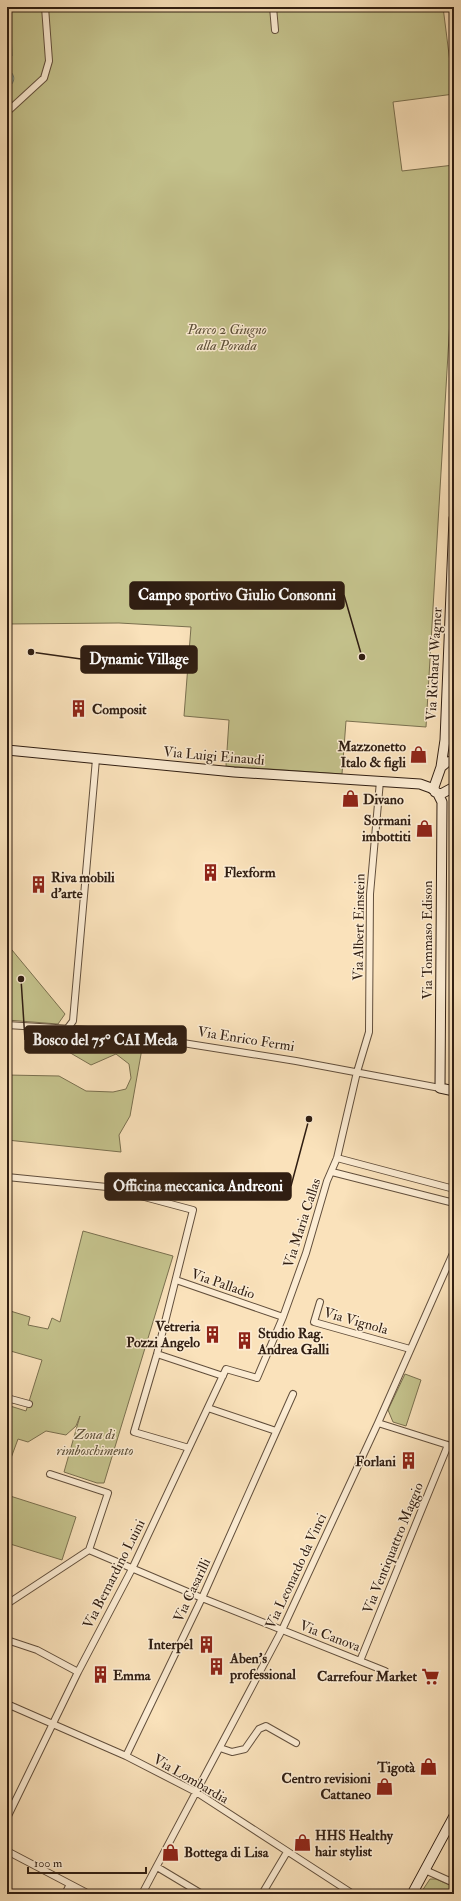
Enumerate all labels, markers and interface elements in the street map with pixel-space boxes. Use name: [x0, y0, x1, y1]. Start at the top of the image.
park label: Parco 2 Giugno alla Porada: [186, 321, 267, 354]
callout: Campo sportivo Giulio Consonni: [130, 582, 344, 609]
text: Campo sportivo Giulio Consonni: [138, 586, 336, 606]
street label: Via Richard Wagner: [423, 606, 446, 721]
callout: Dynamic Village: [81, 646, 197, 673]
text: Dynamic Village: [89, 650, 189, 670]
building icon: Composit: [69, 699, 89, 719]
place label: Composit: [92, 701, 147, 719]
place label: Mazzonetto Italo & figli: [337, 738, 406, 772]
street label: Via Luigi Einaudi: [163, 743, 266, 769]
shop icon: Mazzonetto Italo & figli: [409, 744, 429, 764]
shop icon: Divano: [340, 789, 360, 809]
place label: Divano: [363, 791, 404, 808]
place label: Sormani imbottiti: [361, 812, 411, 845]
shop icon: Sormani imbottiti: [414, 818, 434, 838]
building icon: Flexform: [201, 862, 221, 882]
place label: Flexform: [224, 864, 276, 881]
place label: Riva mobili d'arte: [51, 869, 115, 902]
street label: Via Albert Einstein: [350, 873, 368, 981]
building icon: Riva mobili d'arte: [28, 875, 48, 895]
street label: Via Tommaso Edison: [419, 880, 436, 1000]
street label: Via Enrico Fermi: [196, 1023, 296, 1055]
callout: Bosco del 75° CAI Meda: [25, 1026, 186, 1053]
text: Bosco del 75° CAI Meda: [33, 1031, 178, 1050]
callout: Officina meccanica Andreoni: [105, 1173, 291, 1200]
street label: Via Maria Callas: [280, 1176, 324, 1270]
text: Officina meccanica Andreoni: [113, 1177, 283, 1196]
street label: Via Palladio: [189, 1265, 257, 1303]
street label: Via Vignola: [322, 1304, 390, 1338]
place label: Vetreria Pozzi Angelo: [126, 1318, 201, 1352]
building icon: Vetreria Pozzi Angelo: [203, 1324, 223, 1344]
place label: Studio Rag. Andrea Galli: [257, 1325, 329, 1358]
building icon: Studio Rag. Andrea Galli: [235, 1331, 255, 1351]
park label: Zona di rimboschimento: [56, 1426, 134, 1459]
building icon: Forlani: [399, 1451, 419, 1471]
place label: Forlani: [355, 1453, 396, 1470]
street label: Via Ventiquattro Maggio: [359, 1480, 427, 1616]
street label: Via Leonardo da Vinci: [262, 1510, 330, 1631]
street label: Via Bernardino Luini: [79, 1516, 149, 1631]
street label: Via Casarilli: [170, 1555, 214, 1625]
street label: Via Canova: [297, 1617, 363, 1655]
building icon: Interpel: [196, 1634, 216, 1654]
place label: Interpel: [148, 1636, 193, 1654]
place label: Aben's professional: [229, 1650, 296, 1684]
building icon: Aben's professional: [207, 1656, 227, 1676]
building icon: Emma: [90, 1665, 110, 1685]
supermarket icon: Carrefour Market: [420, 1666, 440, 1686]
place label: Emma: [113, 1667, 152, 1684]
place label: Carrefour Market: [317, 1668, 417, 1685]
street label: Via Lombardia: [150, 1751, 232, 1808]
shop icon: Tigotà: [418, 1757, 438, 1777]
place label: Tigotà: [376, 1759, 416, 1777]
place label: Centro revisioni Cattaneo: [281, 1770, 371, 1803]
shop icon: Centro revisioni Cattaneo: [374, 1776, 394, 1796]
place label: HHS Healthy hair stylist: [315, 1827, 394, 1861]
shop icon: HHS Healthy hair stylist: [292, 1833, 312, 1853]
shop icon: Bottega di Lisa: [161, 1842, 181, 1862]
place label: Bottega di Lisa: [184, 1844, 270, 1862]
scale bar: [28, 1849, 146, 1875]
text: 100 m: [34, 1856, 63, 1871]

